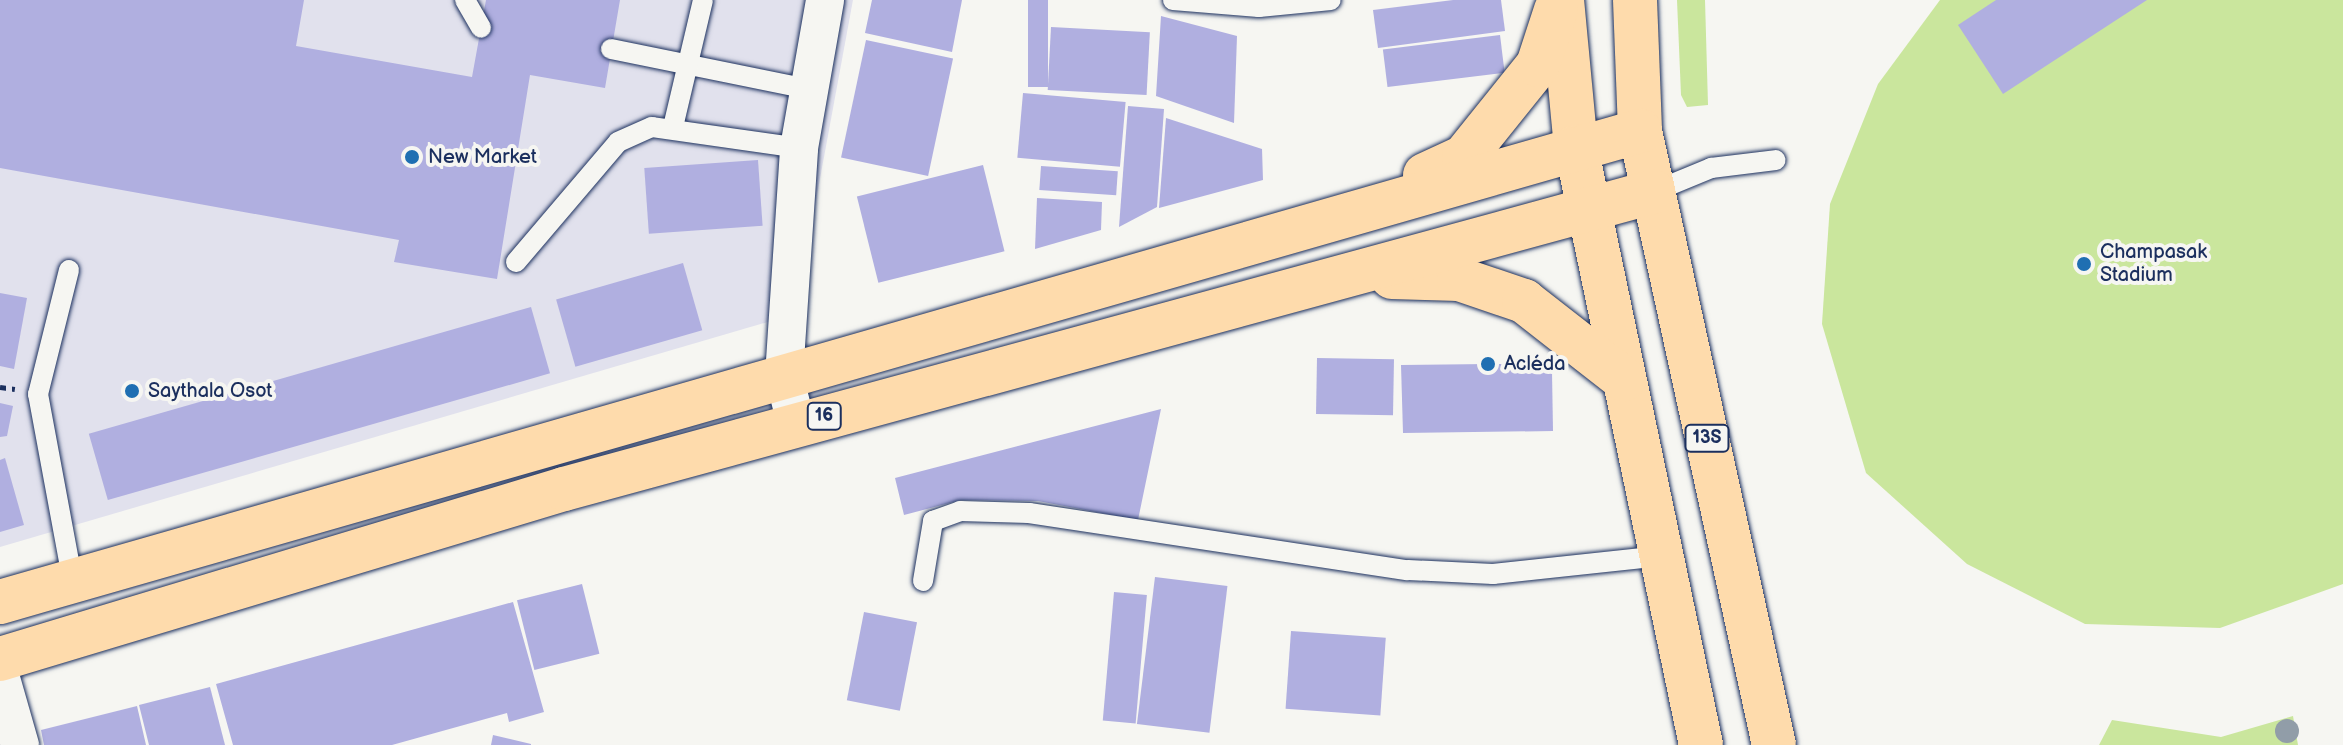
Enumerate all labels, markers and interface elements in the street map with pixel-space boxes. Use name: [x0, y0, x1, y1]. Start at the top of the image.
place label: New Market: [428, 145, 537, 169]
marker: New Market: [403, 148, 421, 166]
place label: Champasak Stadium: [2100, 240, 2207, 287]
marker: Champasak Stadium: [2075, 255, 2093, 273]
place label: Acléda: [1504, 352, 1566, 376]
marker: Acléda: [1479, 355, 1497, 373]
place label: Saythala Osot: [148, 379, 272, 403]
marker: Saythala Osot: [123, 382, 141, 400]
road number: 16: [806, 402, 842, 430]
road number: 13S: [1683, 424, 1731, 452]

